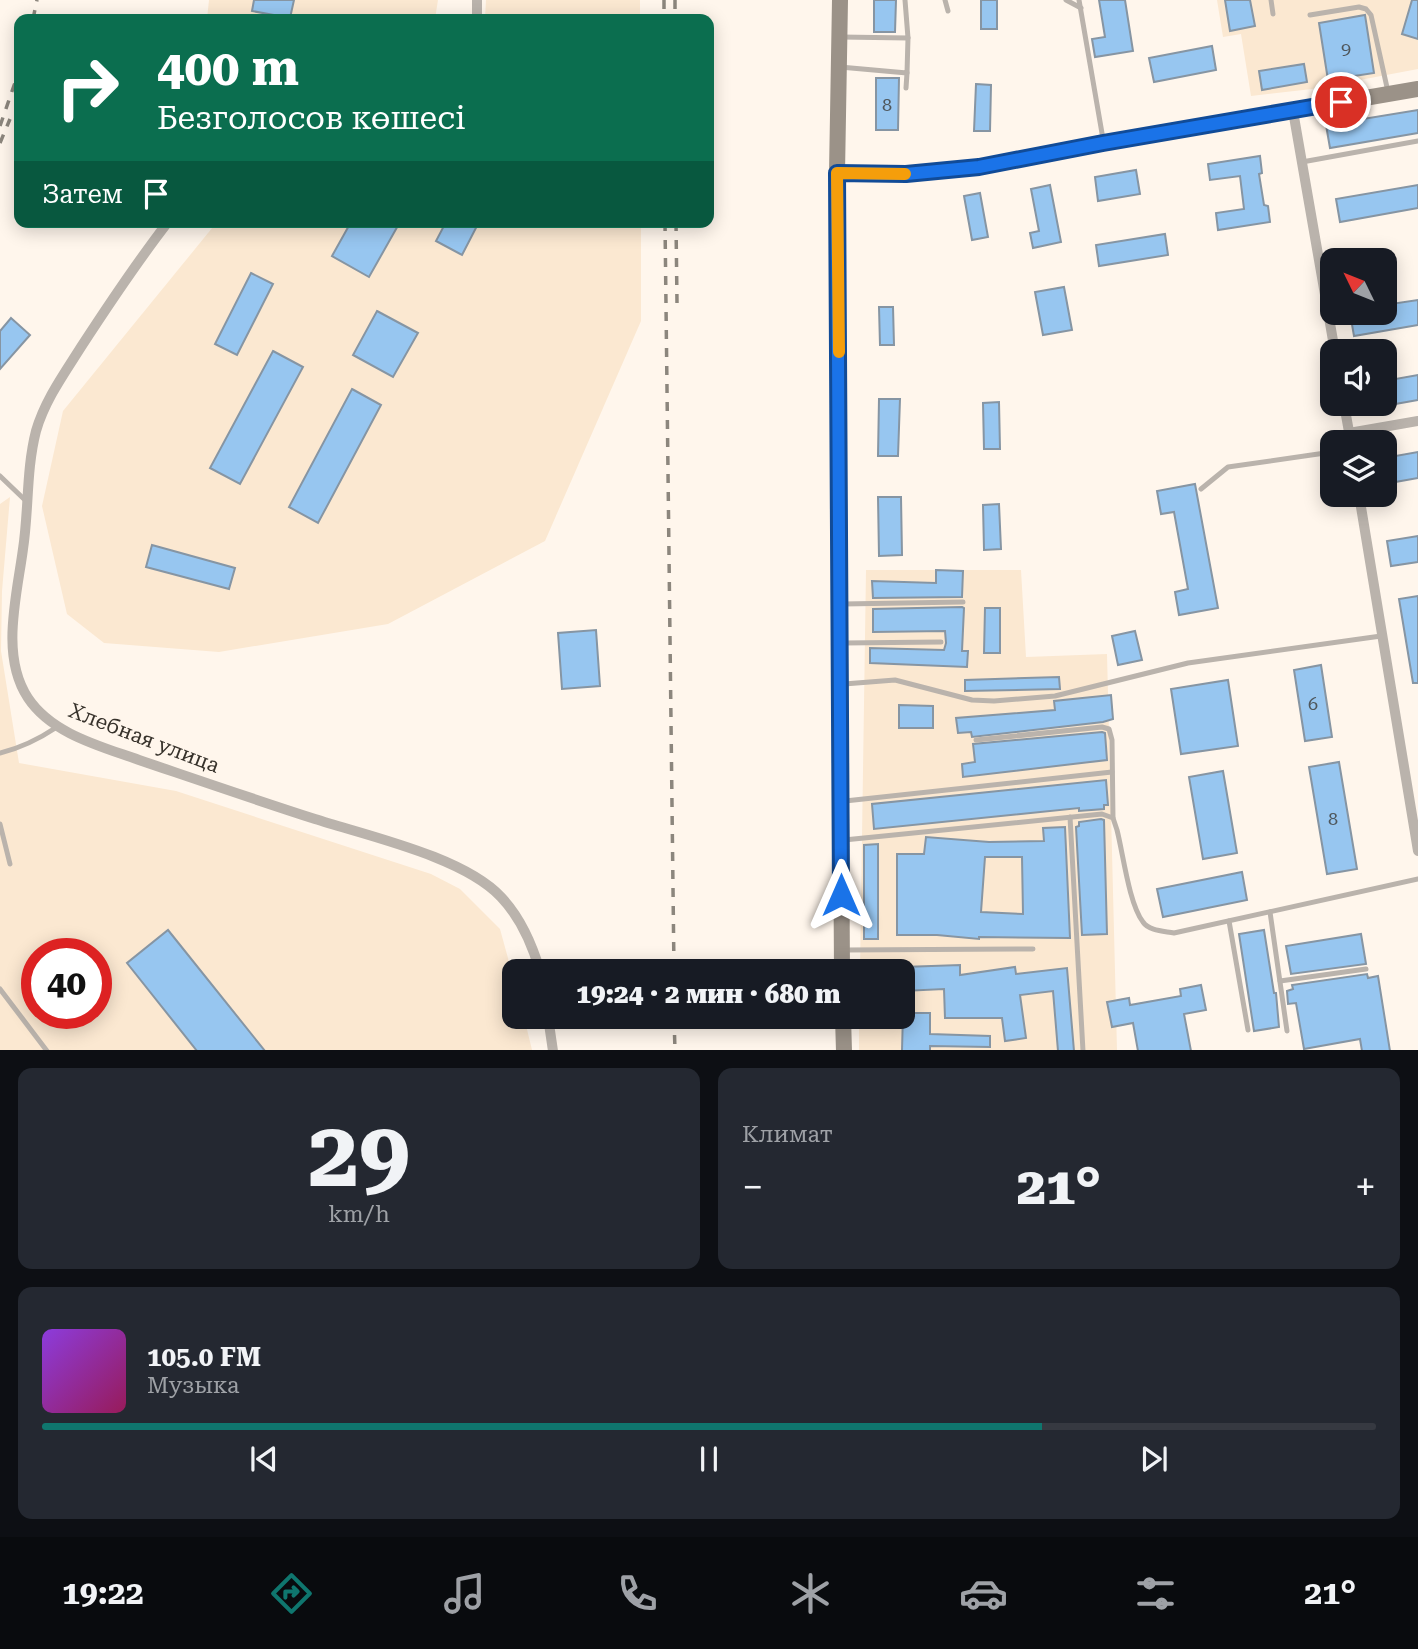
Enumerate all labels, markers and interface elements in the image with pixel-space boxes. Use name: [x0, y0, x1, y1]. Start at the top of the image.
house number: 9: [1341, 38, 1351, 59]
text: 400 m: [157, 40, 299, 97]
icon: right: [42, 42, 133, 133]
pin: [1311, 72, 1371, 132]
icon: arrive: [1322, 83, 1360, 121]
house number: 8: [882, 94, 892, 115]
text: Безголосов көшесі: [157, 99, 465, 137]
icon: arrive: [137, 175, 175, 213]
text: Затем: [42, 179, 123, 209]
north arrow: [1320, 248, 1396, 326]
map controls: [1320, 248, 1397, 507]
button: sound: [1320, 339, 1397, 416]
button: layers: [1320, 430, 1397, 507]
house number: 6: [1308, 693, 1318, 714]
street label: Хлебная улица: [65, 698, 223, 778]
house number: 8: [1328, 808, 1338, 829]
position arrow: [804, 858, 878, 932]
speed limit sign: 40: [21, 938, 112, 1029]
text: 19:24 · 2 мин · 680 m: [576, 979, 841, 1009]
text: 29: [308, 1102, 410, 1208]
text: Климат: [742, 1121, 833, 1148]
text: 21°: [1017, 1156, 1101, 1217]
text: −: [742, 1165, 763, 1209]
text: +: [1355, 1165, 1376, 1209]
text: km/h: [328, 1201, 390, 1228]
text: 105.0 FM: [147, 1342, 261, 1372]
text: Музыка: [147, 1372, 239, 1399]
icon: previous: [245, 1440, 283, 1478]
icon: pause: [690, 1440, 728, 1478]
icon: next: [1135, 1440, 1173, 1478]
icon: directions: [267, 1569, 316, 1618]
icon: music: [440, 1569, 489, 1618]
icon: phone: [613, 1569, 662, 1618]
icon: climate: [786, 1569, 835, 1618]
icon: car: [959, 1569, 1008, 1618]
icon: filters: [1131, 1569, 1180, 1618]
text: 19:22: [62, 1574, 144, 1612]
text: 21°: [1304, 1574, 1356, 1612]

